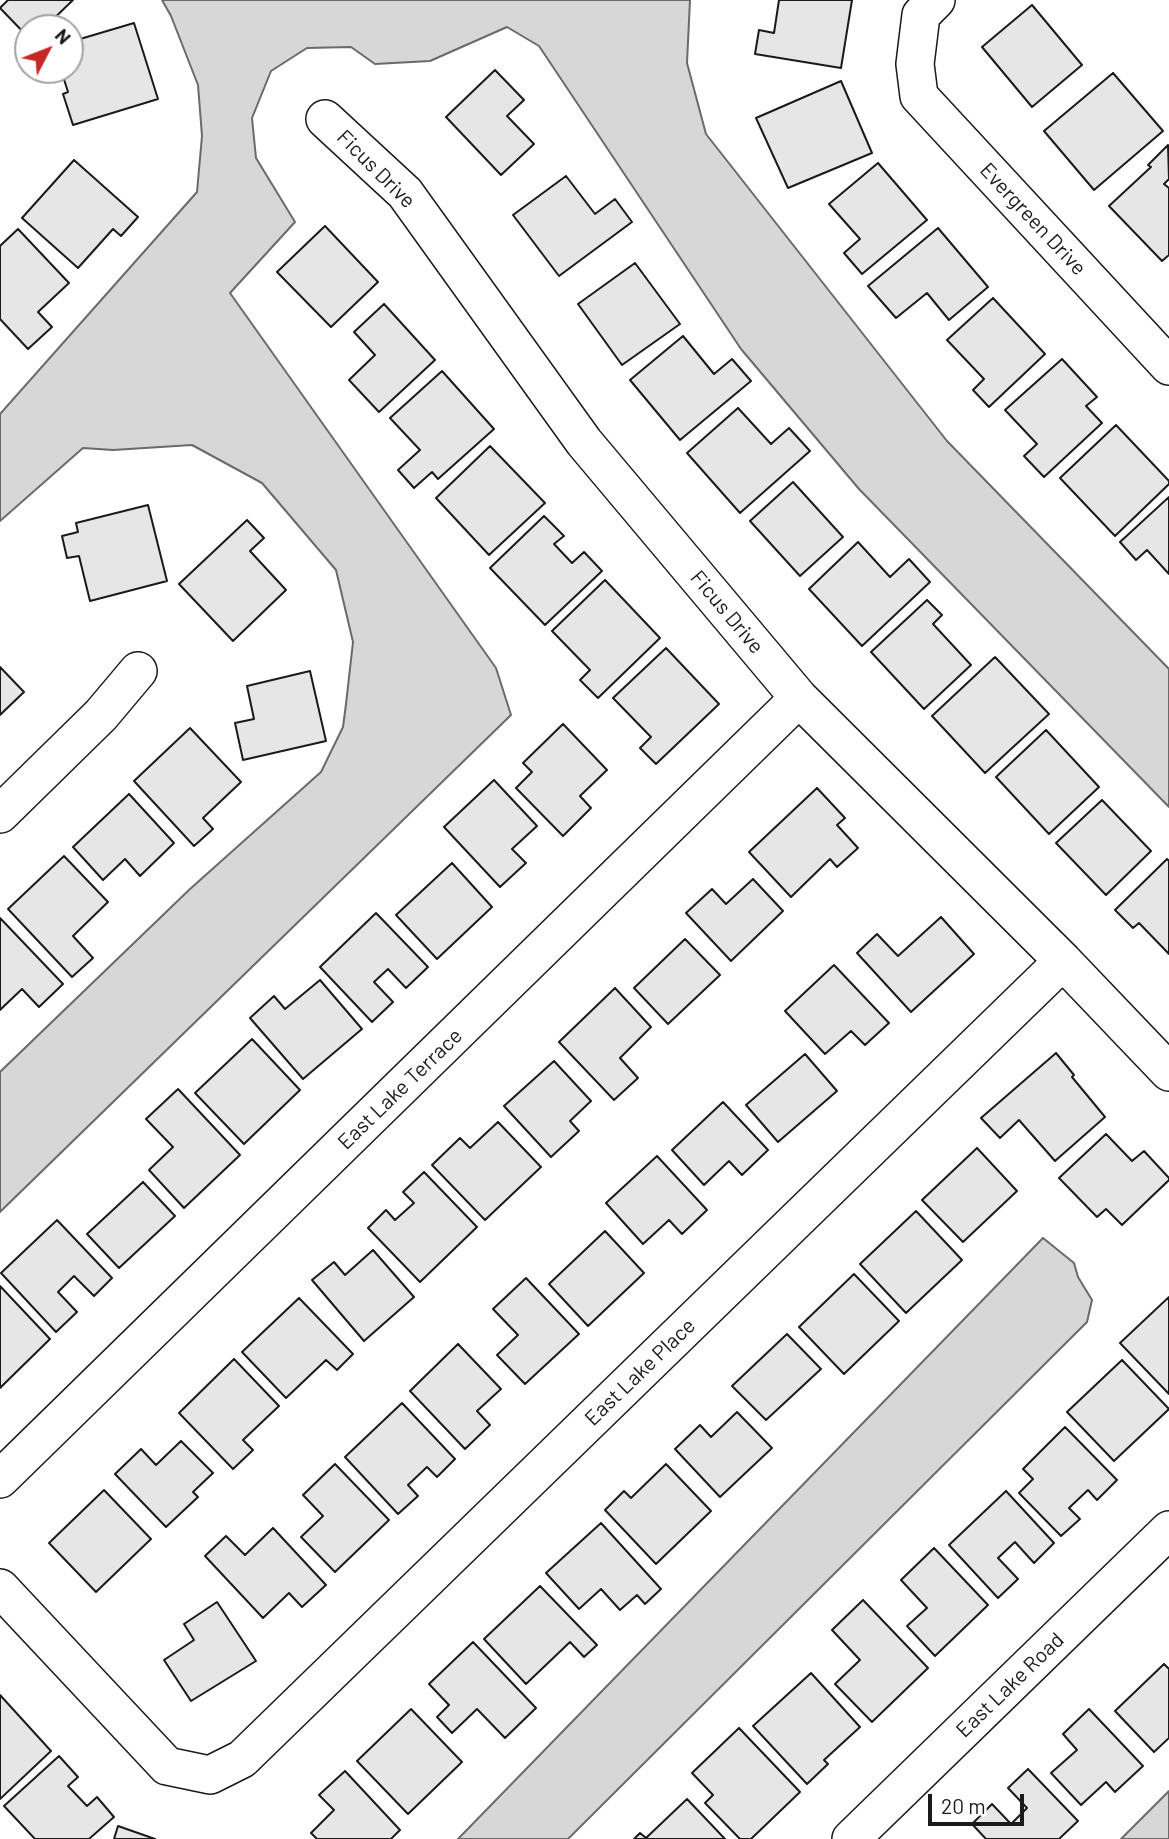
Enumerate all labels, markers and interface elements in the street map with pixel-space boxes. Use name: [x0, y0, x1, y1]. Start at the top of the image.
north arrow: [14, 14, 84, 84]
text: N: [51, 24, 76, 48]
street label: Ficus Drive: [332, 125, 420, 213]
street label: Evergreen Drive: [975, 158, 1091, 280]
street label: Ficus Drive: [685, 565, 769, 659]
street label: East Lake Terrace: [333, 1023, 467, 1155]
street label: East Lake Place: [580, 1313, 700, 1431]
street label: East Lake Road: [951, 1627, 1069, 1743]
scale bar: [931, 1780, 1027, 1824]
text: 20 m: [941, 1793, 986, 1818]

